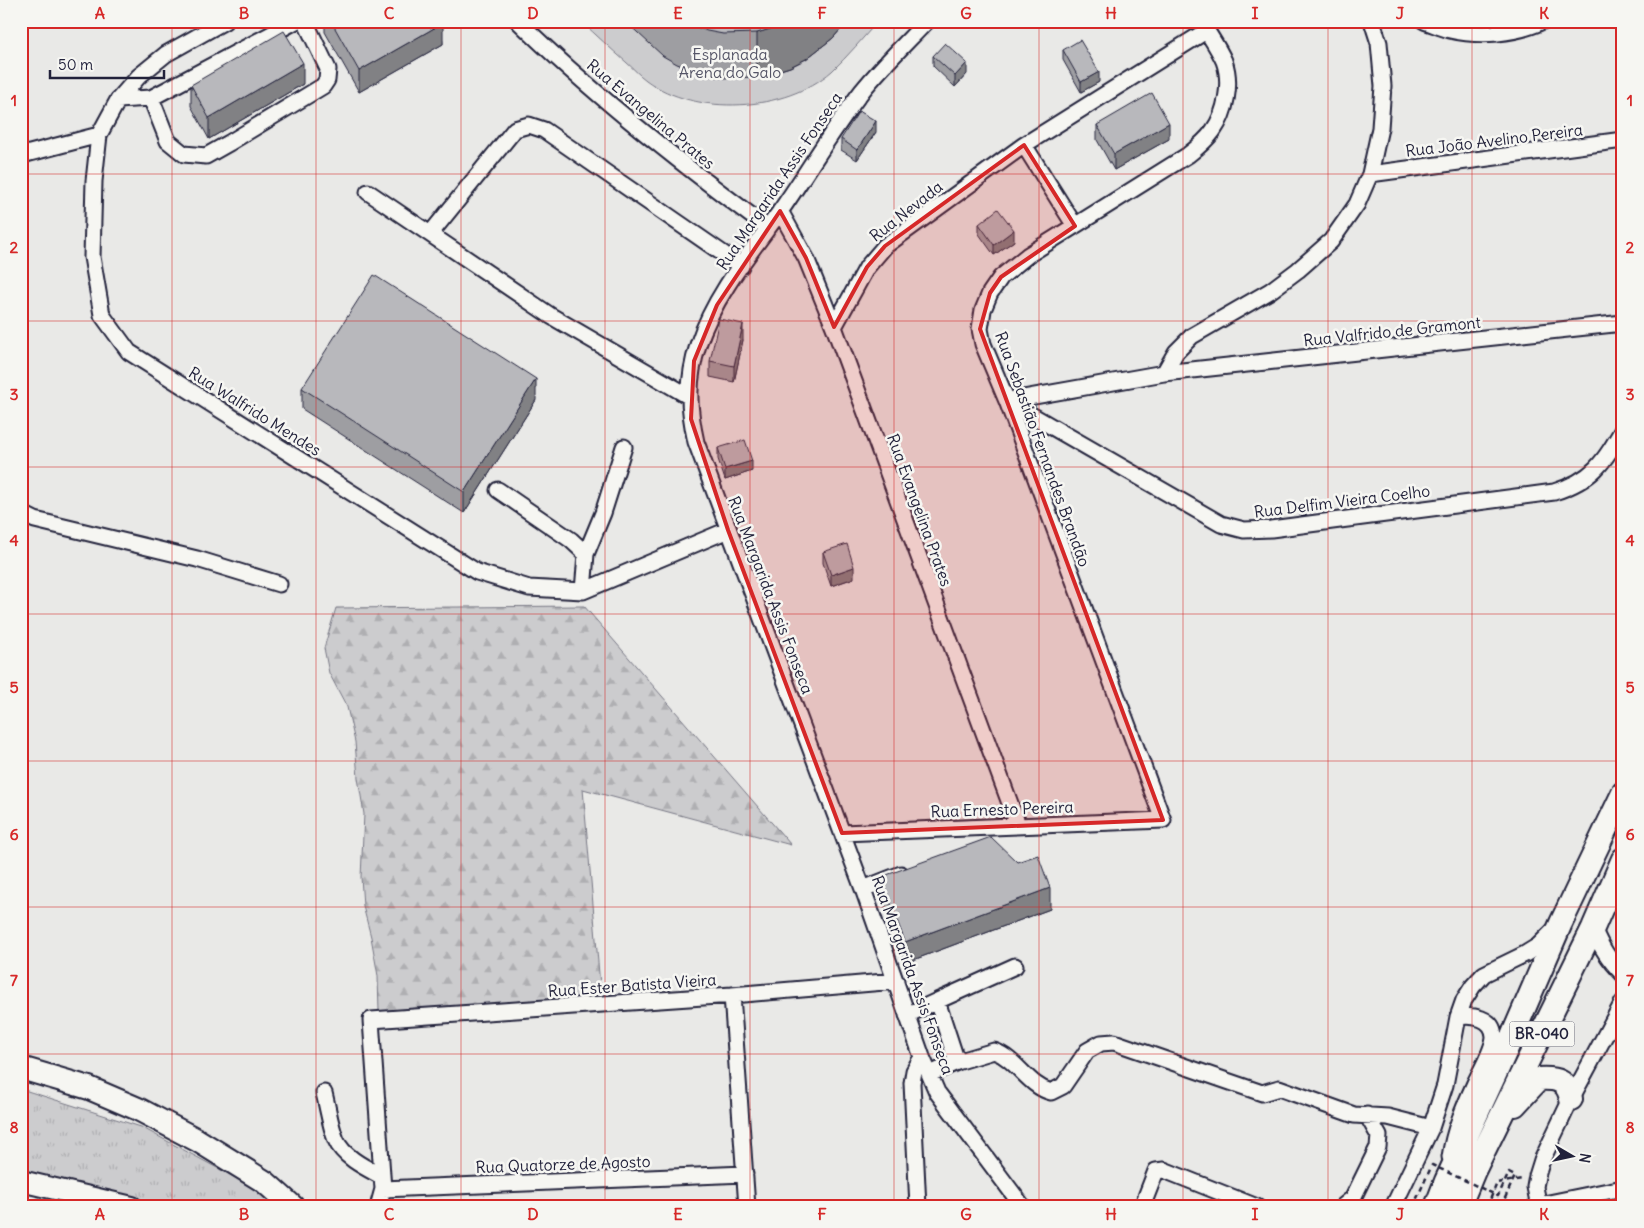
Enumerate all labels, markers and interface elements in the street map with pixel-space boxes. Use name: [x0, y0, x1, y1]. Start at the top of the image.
text: A: [95, 3, 105, 23]
text: B: [239, 3, 250, 23]
text: C: [384, 3, 395, 23]
text: D: [527, 3, 539, 23]
text: E: [673, 3, 683, 23]
text: F: [817, 3, 827, 23]
text: G: [960, 3, 972, 23]
text: H: [1105, 3, 1117, 23]
text: I: [1252, 3, 1259, 23]
text: J: [1396, 3, 1405, 23]
text: K: [1539, 3, 1549, 23]
park label: Esplanada Arena do Galo: [679, 44, 781, 82]
scale bar: [50, 48, 164, 80]
text: 50 m: [58, 55, 93, 74]
street label: Rua Evangelina Prates: [583, 55, 719, 173]
street label: Rua Margarida Assis Fonseca: [712, 88, 846, 274]
text: 1: [11, 90, 17, 110]
text: 1: [1627, 90, 1633, 110]
street label: Rua João Avelino Pereira: [1404, 119, 1584, 161]
street label: Rua Nevada: [866, 176, 946, 246]
text: 2: [10, 237, 19, 257]
text: 2: [1626, 237, 1635, 257]
street label: Rua Valfrido de Gramont: [1302, 312, 1482, 350]
street label: Rua Sebastião Fernandes Brandão: [991, 329, 1095, 569]
street label: Rua Walfrido Mendes: [185, 362, 325, 460]
text: 3: [9, 384, 19, 404]
text: 3: [1625, 384, 1635, 404]
street label: Rua Evangelina Prates: [883, 431, 957, 589]
street label: Rua Delfim Vieira Coelho: [1253, 480, 1431, 522]
street label: Rua Margarida Assis Fonseca: [724, 493, 818, 697]
text: 4: [9, 530, 19, 550]
text: 4: [1625, 530, 1635, 550]
text: 5: [9, 677, 19, 697]
text: 5: [1625, 677, 1635, 697]
street label: Rua Ernesto Pereira: [930, 797, 1074, 821]
text: 6: [9, 824, 19, 844]
text: 6: [1625, 824, 1635, 844]
street label: Rua Margarida Assis Fonseca: [868, 873, 958, 1077]
street label: Rua Ester Batista Vieira: [547, 969, 717, 1001]
text: 7: [10, 970, 18, 990]
text: 7: [1626, 970, 1634, 990]
road number: BR-040: [1510, 1022, 1574, 1046]
text: 8: [9, 1117, 19, 1137]
text: 8: [1625, 1117, 1635, 1137]
north arrow: [1546, 1130, 1596, 1180]
street label: Rua Quatorze de Agosto: [475, 1151, 651, 1177]
text: N: [1575, 1152, 1594, 1164]
text: A: [95, 1204, 105, 1224]
text: B: [239, 1204, 250, 1224]
text: C: [384, 1204, 395, 1224]
text: D: [527, 1204, 539, 1224]
text: E: [673, 1204, 683, 1224]
text: F: [817, 1204, 827, 1224]
text: G: [960, 1204, 972, 1224]
text: H: [1105, 1204, 1117, 1224]
text: I: [1252, 1204, 1259, 1224]
text: J: [1396, 1204, 1405, 1224]
text: K: [1539, 1204, 1549, 1224]

